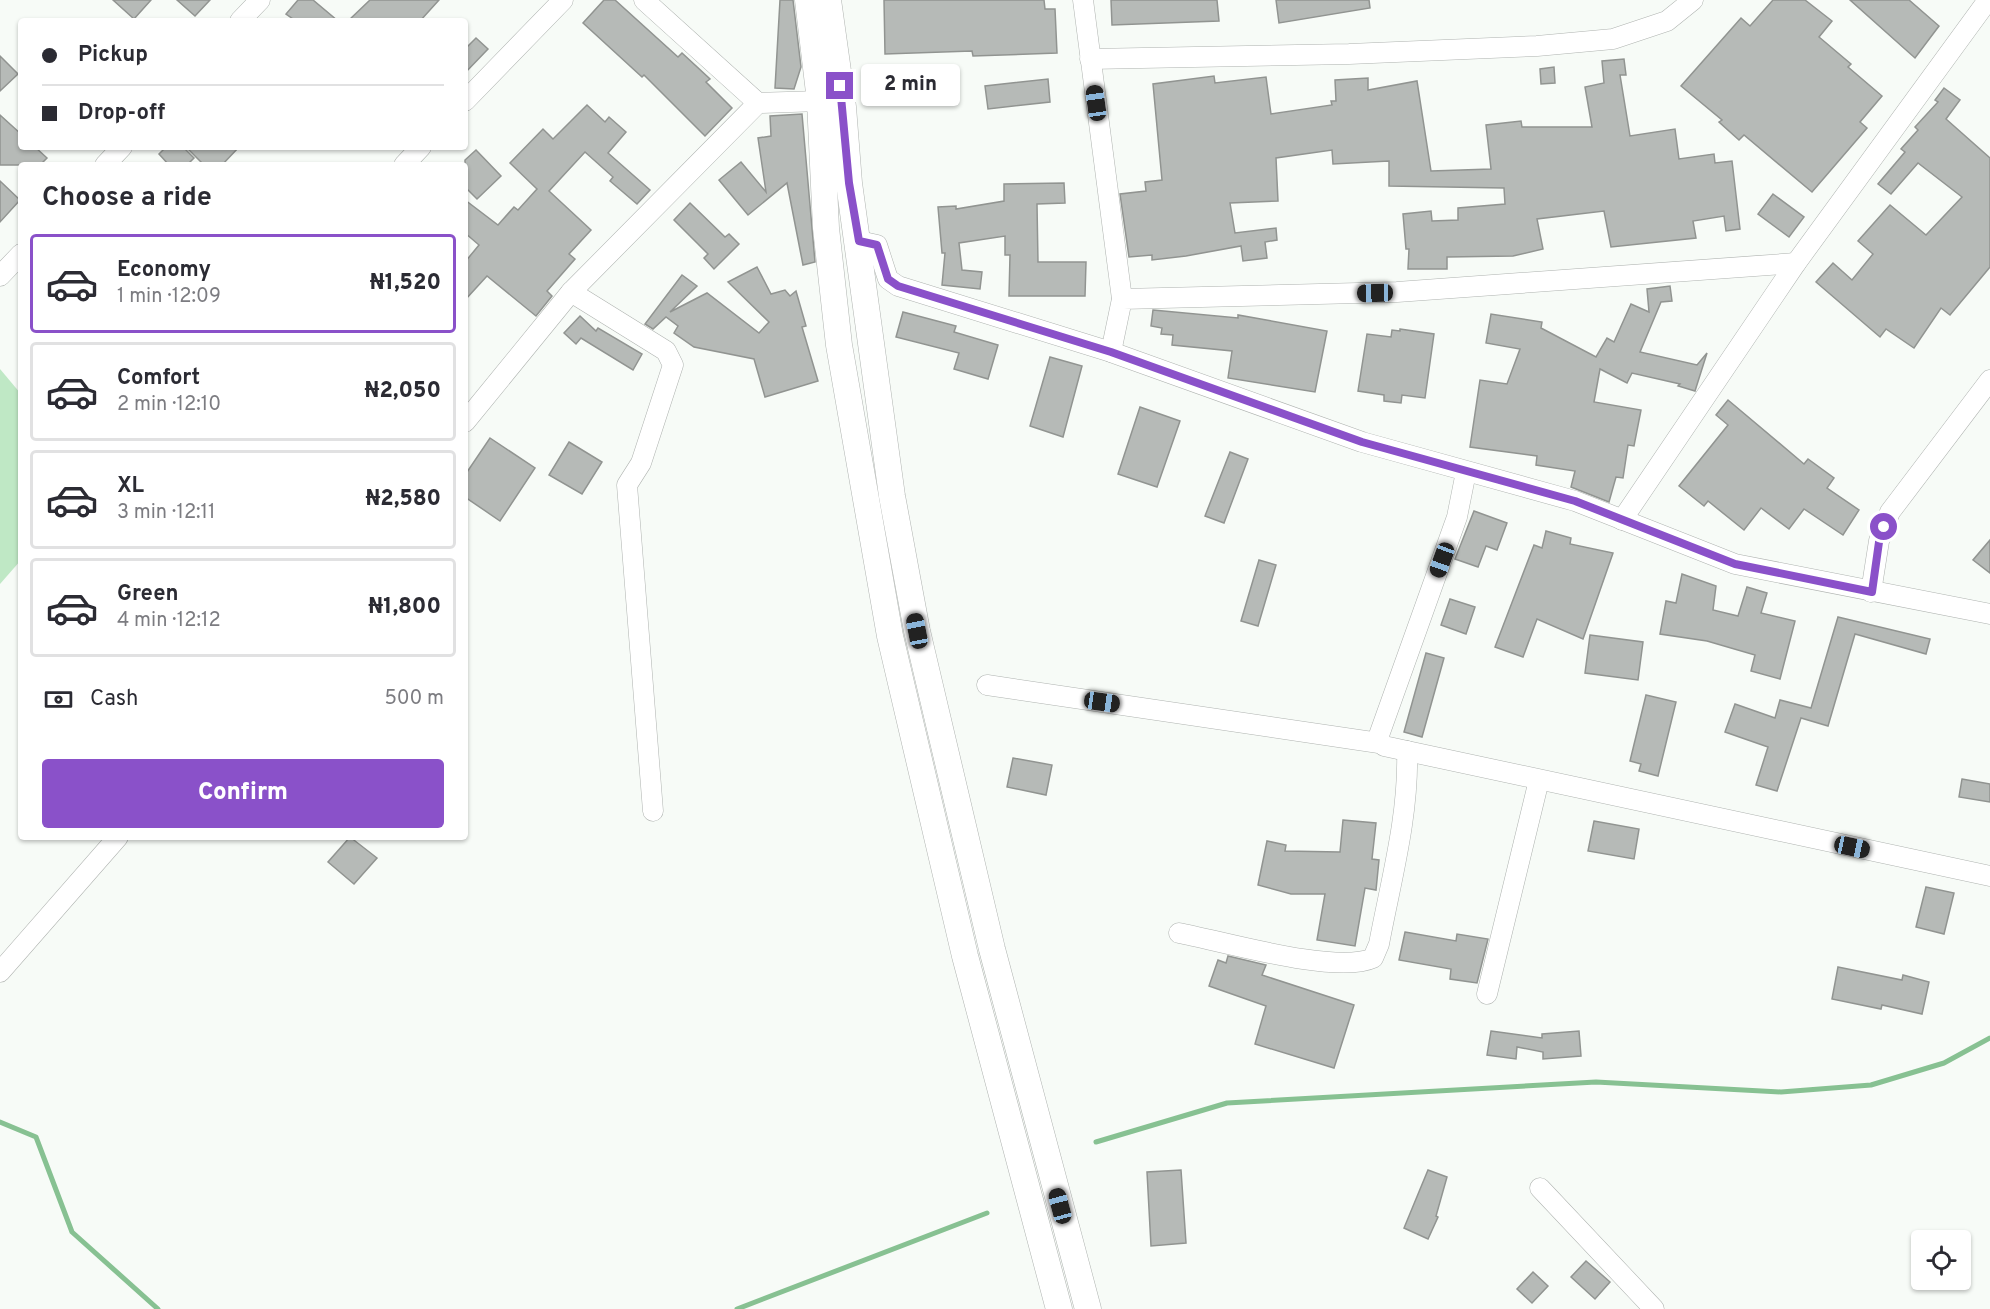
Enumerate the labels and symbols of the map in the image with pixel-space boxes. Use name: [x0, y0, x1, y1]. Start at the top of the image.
callout: 2 min: [861, 65, 960, 107]
route end: [826, 72, 853, 99]
car: [1085, 84, 1107, 122]
car: [1357, 284, 1393, 302]
route start: [1870, 513, 1897, 540]
car: [1427, 540, 1457, 580]
car: [905, 612, 929, 650]
car: [1083, 691, 1121, 713]
car: [1833, 834, 1871, 860]
car: [1047, 1186, 1073, 1226]

